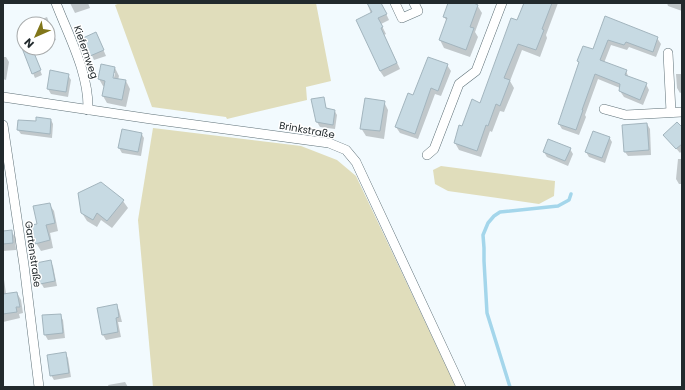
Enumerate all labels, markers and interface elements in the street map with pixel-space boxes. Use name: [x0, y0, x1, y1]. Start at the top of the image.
north arrow: [16, 16, 56, 56]
street label: Kiefernweg: [70, 23, 102, 81]
text: N: [20, 34, 38, 52]
street label: Brinkstraße: [278, 118, 336, 142]
street label: Gartenstraße: [21, 220, 45, 288]

